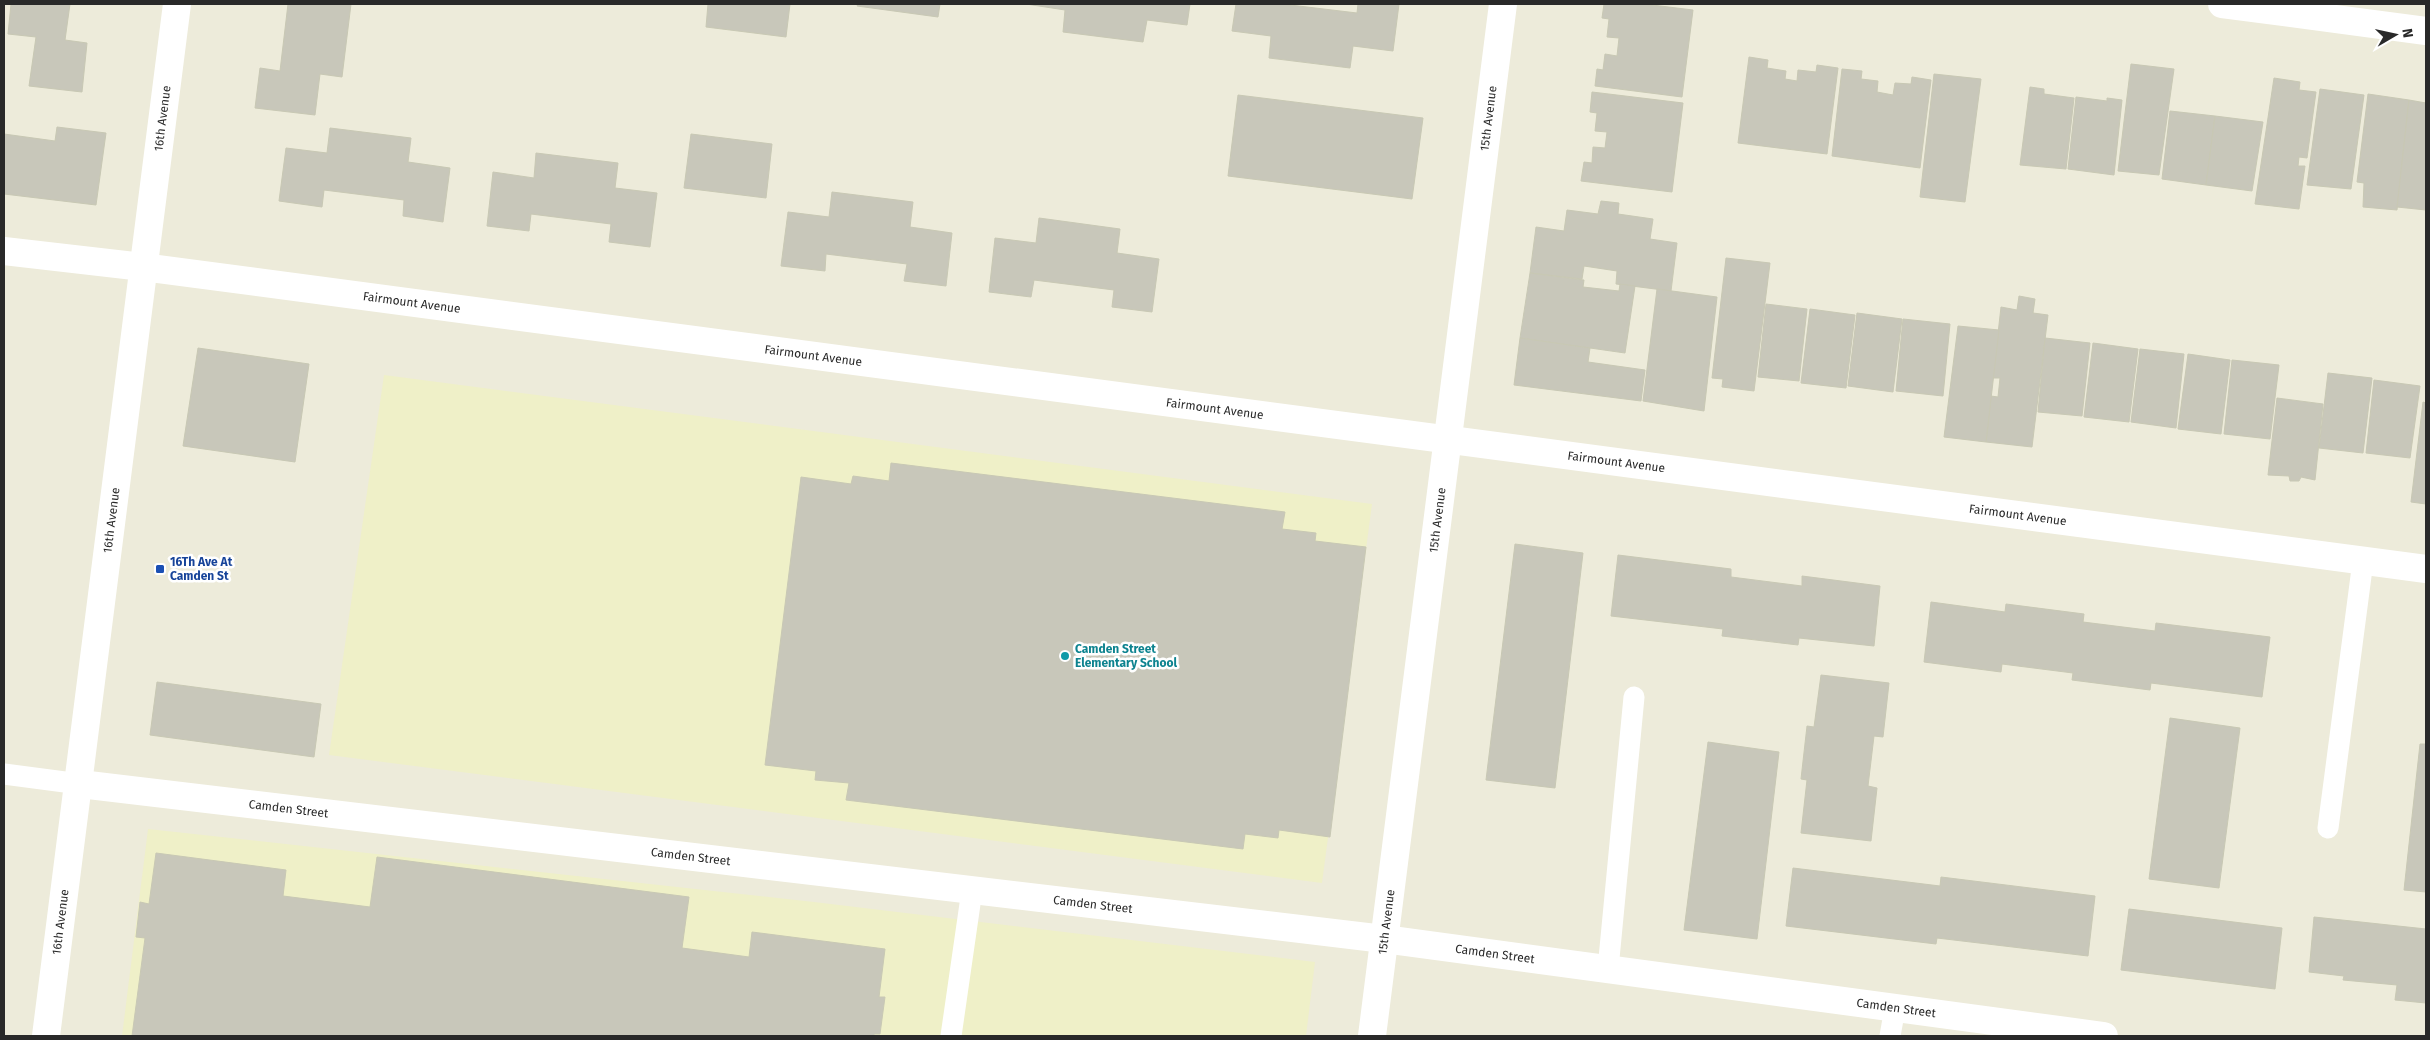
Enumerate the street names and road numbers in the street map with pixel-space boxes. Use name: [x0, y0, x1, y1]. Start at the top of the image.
street label: 16th Avenue: [151, 85, 174, 152]
street label: 15th Avenue: [1477, 85, 1500, 152]
street label: Fairmount Avenue: [362, 289, 461, 316]
street label: Fairmount Avenue: [764, 342, 863, 369]
street label: Fairmount Avenue: [1165, 395, 1264, 422]
street label: Fairmount Avenue: [1567, 448, 1666, 475]
street label: 16th Avenue: [100, 486, 123, 554]
street label: 15th Avenue: [1426, 487, 1449, 554]
street label: Fairmount Avenue: [1968, 502, 2067, 528]
street label: Camden Street: [248, 797, 330, 821]
street label: Camden Street: [650, 845, 732, 868]
street label: 16th Avenue: [49, 888, 72, 956]
street label: 15th Avenue: [1375, 888, 1398, 955]
street label: Camden Street: [1052, 893, 1134, 916]
street label: Camden Street: [1454, 942, 1536, 966]
street label: Camden Street: [1856, 996, 1937, 1020]

